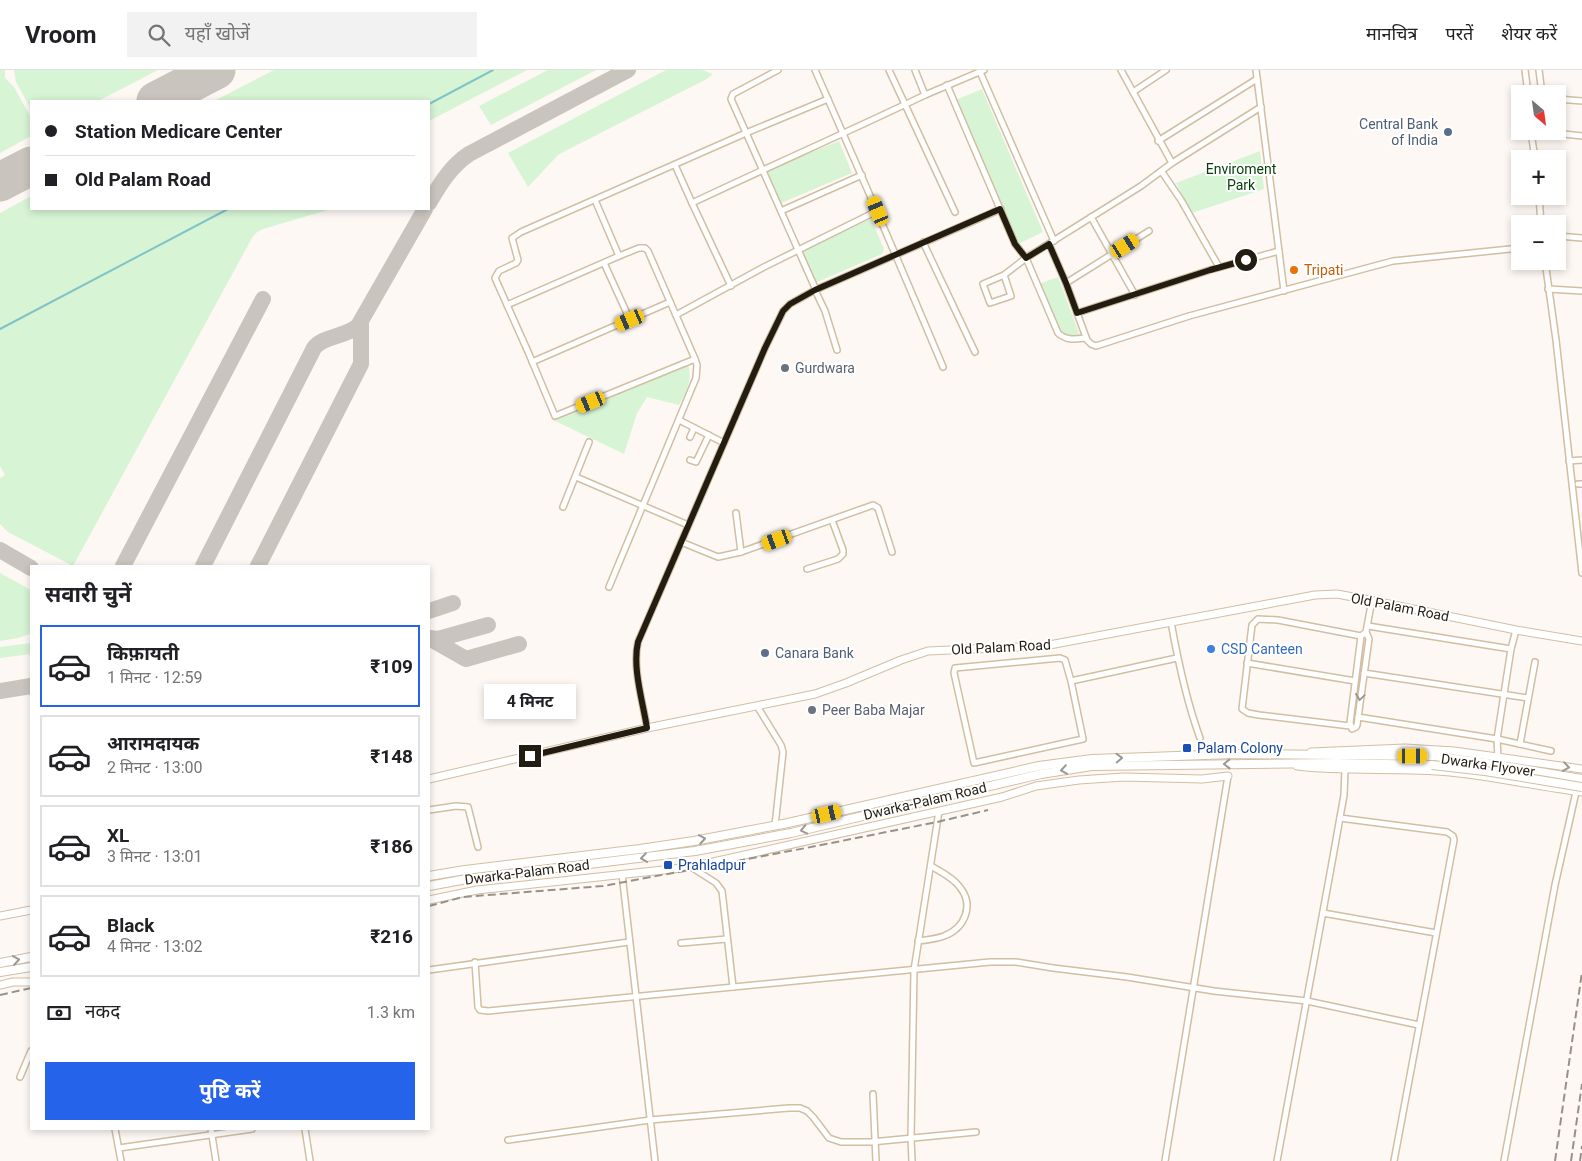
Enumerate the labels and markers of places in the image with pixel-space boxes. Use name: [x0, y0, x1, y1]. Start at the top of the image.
place label: Central Bank of India: [1359, 116, 1439, 148]
marker: Central Bank of India: [1442, 126, 1454, 138]
place label: Tripati: [1304, 262, 1343, 278]
marker: Tripati: [1288, 264, 1300, 276]
place label: Gurdwara: [795, 360, 855, 376]
marker: Gurdwara: [779, 362, 791, 374]
place label: CSD Canteen: [1221, 641, 1303, 657]
marker: CSD Canteen: [1205, 643, 1217, 655]
place label: Canara Bank: [775, 645, 855, 661]
marker: Canara Bank: [759, 647, 771, 659]
place label: Peer Baba Majar: [822, 702, 925, 718]
marker: Peer Baba Majar: [806, 704, 818, 716]
place label: Palam Colony: [1197, 740, 1283, 756]
marker: Palam Colony: [1181, 742, 1193, 754]
place label: Prahladpur: [678, 857, 746, 873]
marker: Prahladpur: [662, 859, 674, 871]

